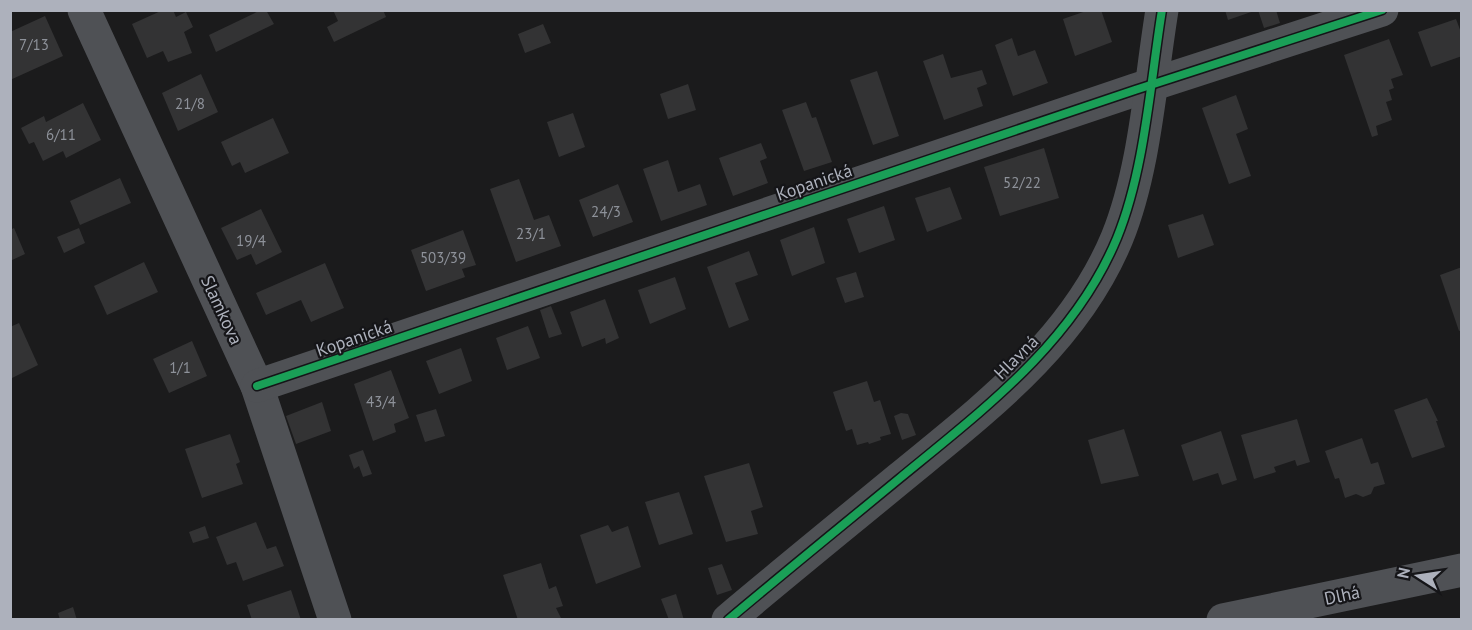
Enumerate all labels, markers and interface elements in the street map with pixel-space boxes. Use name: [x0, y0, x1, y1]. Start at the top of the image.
house number: 7/13: [19, 35, 49, 54]
house number: 21/8: [175, 94, 205, 113]
house number: 6/11: [46, 125, 76, 144]
street label: Kopanická: [773, 158, 855, 206]
house number: 52/22: [1003, 173, 1041, 192]
house number: 24/3: [591, 202, 621, 221]
house number: 23/1: [516, 224, 546, 243]
house number: 19/4: [236, 231, 266, 250]
house number: 503/39: [420, 248, 466, 267]
street label: Slamkova: [196, 272, 248, 348]
street label: Kopanická: [313, 314, 395, 362]
street label: Hlavná: [989, 330, 1043, 384]
house number: 1/1: [169, 358, 191, 377]
house number: 43/4: [366, 392, 396, 411]
north arrow: [1388, 546, 1448, 606]
text: N: [1392, 566, 1414, 580]
street label: Dlhá: [1322, 580, 1362, 610]

